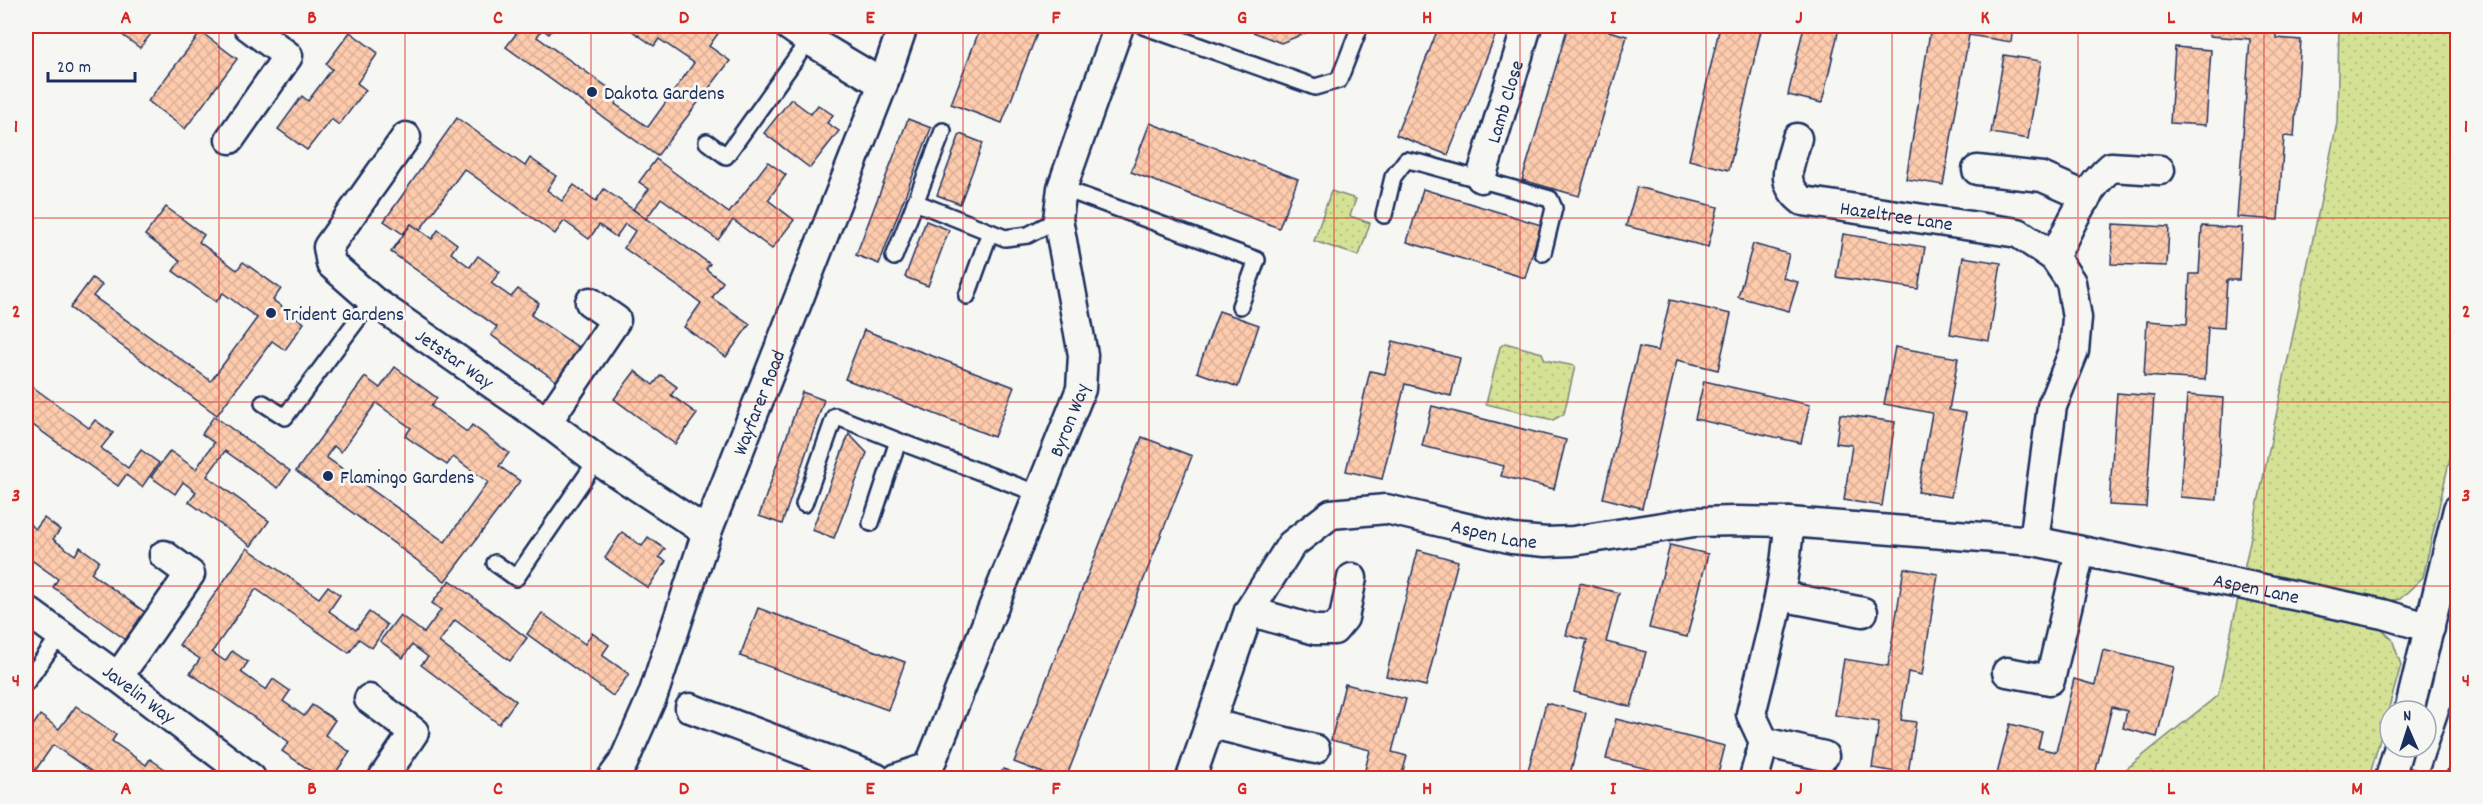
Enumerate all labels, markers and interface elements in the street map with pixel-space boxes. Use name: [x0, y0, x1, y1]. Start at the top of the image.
text: A: [121, 5, 132, 33]
text: B: [307, 5, 317, 33]
text: C: [493, 5, 503, 33]
text: D: [679, 5, 690, 33]
text: E: [865, 5, 875, 33]
text: F: [1052, 5, 1062, 33]
text: G: [1237, 5, 1247, 33]
text: H: [1422, 5, 1432, 33]
text: I: [1610, 5, 1617, 33]
text: J: [1795, 5, 1803, 33]
text: K: [1980, 5, 1990, 33]
text: L: [2167, 5, 2176, 33]
text: M: [2351, 5, 2363, 33]
scale bar: [48, 45, 135, 83]
text: 20 m: [57, 56, 91, 81]
street label: Lamb Close: [1481, 57, 1533, 147]
place label: Dakota Gardens: [604, 81, 725, 109]
marker: Dakota Gardens: [585, 85, 599, 99]
text: 1: [14, 114, 18, 142]
text: 1: [2464, 114, 2468, 142]
street label: Hazeltree Lane: [1838, 196, 1954, 240]
text: 2: [12, 299, 20, 327]
text: 2: [2462, 299, 2470, 327]
place label: Trident Gardens: [283, 302, 404, 330]
marker: Trident Gardens: [264, 306, 278, 320]
street label: Jetstar Way: [409, 323, 499, 398]
street label: Wayfarer Road: [727, 347, 794, 460]
street label: Byron Way: [1044, 382, 1098, 462]
place label: Flamingo Gardens: [340, 465, 475, 493]
marker: Flamingo Gardens: [321, 469, 335, 483]
text: 3: [12, 483, 20, 511]
text: 3: [2462, 483, 2470, 511]
street label: Aspen Lane: [1448, 514, 1538, 558]
street label: Aspen Lane: [2210, 568, 2301, 613]
street label: Javelin Way: [96, 659, 181, 733]
text: 4: [12, 668, 20, 696]
text: 4: [2462, 668, 2470, 696]
north arrow: [2378, 699, 2438, 759]
text: N: [2403, 705, 2412, 728]
text: A: [121, 776, 132, 804]
text: B: [307, 776, 317, 804]
text: C: [493, 776, 503, 804]
text: D: [679, 776, 690, 804]
text: E: [865, 776, 875, 804]
text: F: [1052, 776, 1062, 804]
text: G: [1237, 776, 1247, 804]
text: H: [1422, 776, 1432, 804]
text: I: [1610, 776, 1617, 804]
text: J: [1795, 776, 1803, 804]
text: K: [1980, 776, 1990, 804]
text: L: [2167, 776, 2176, 804]
text: M: [2351, 776, 2363, 804]

